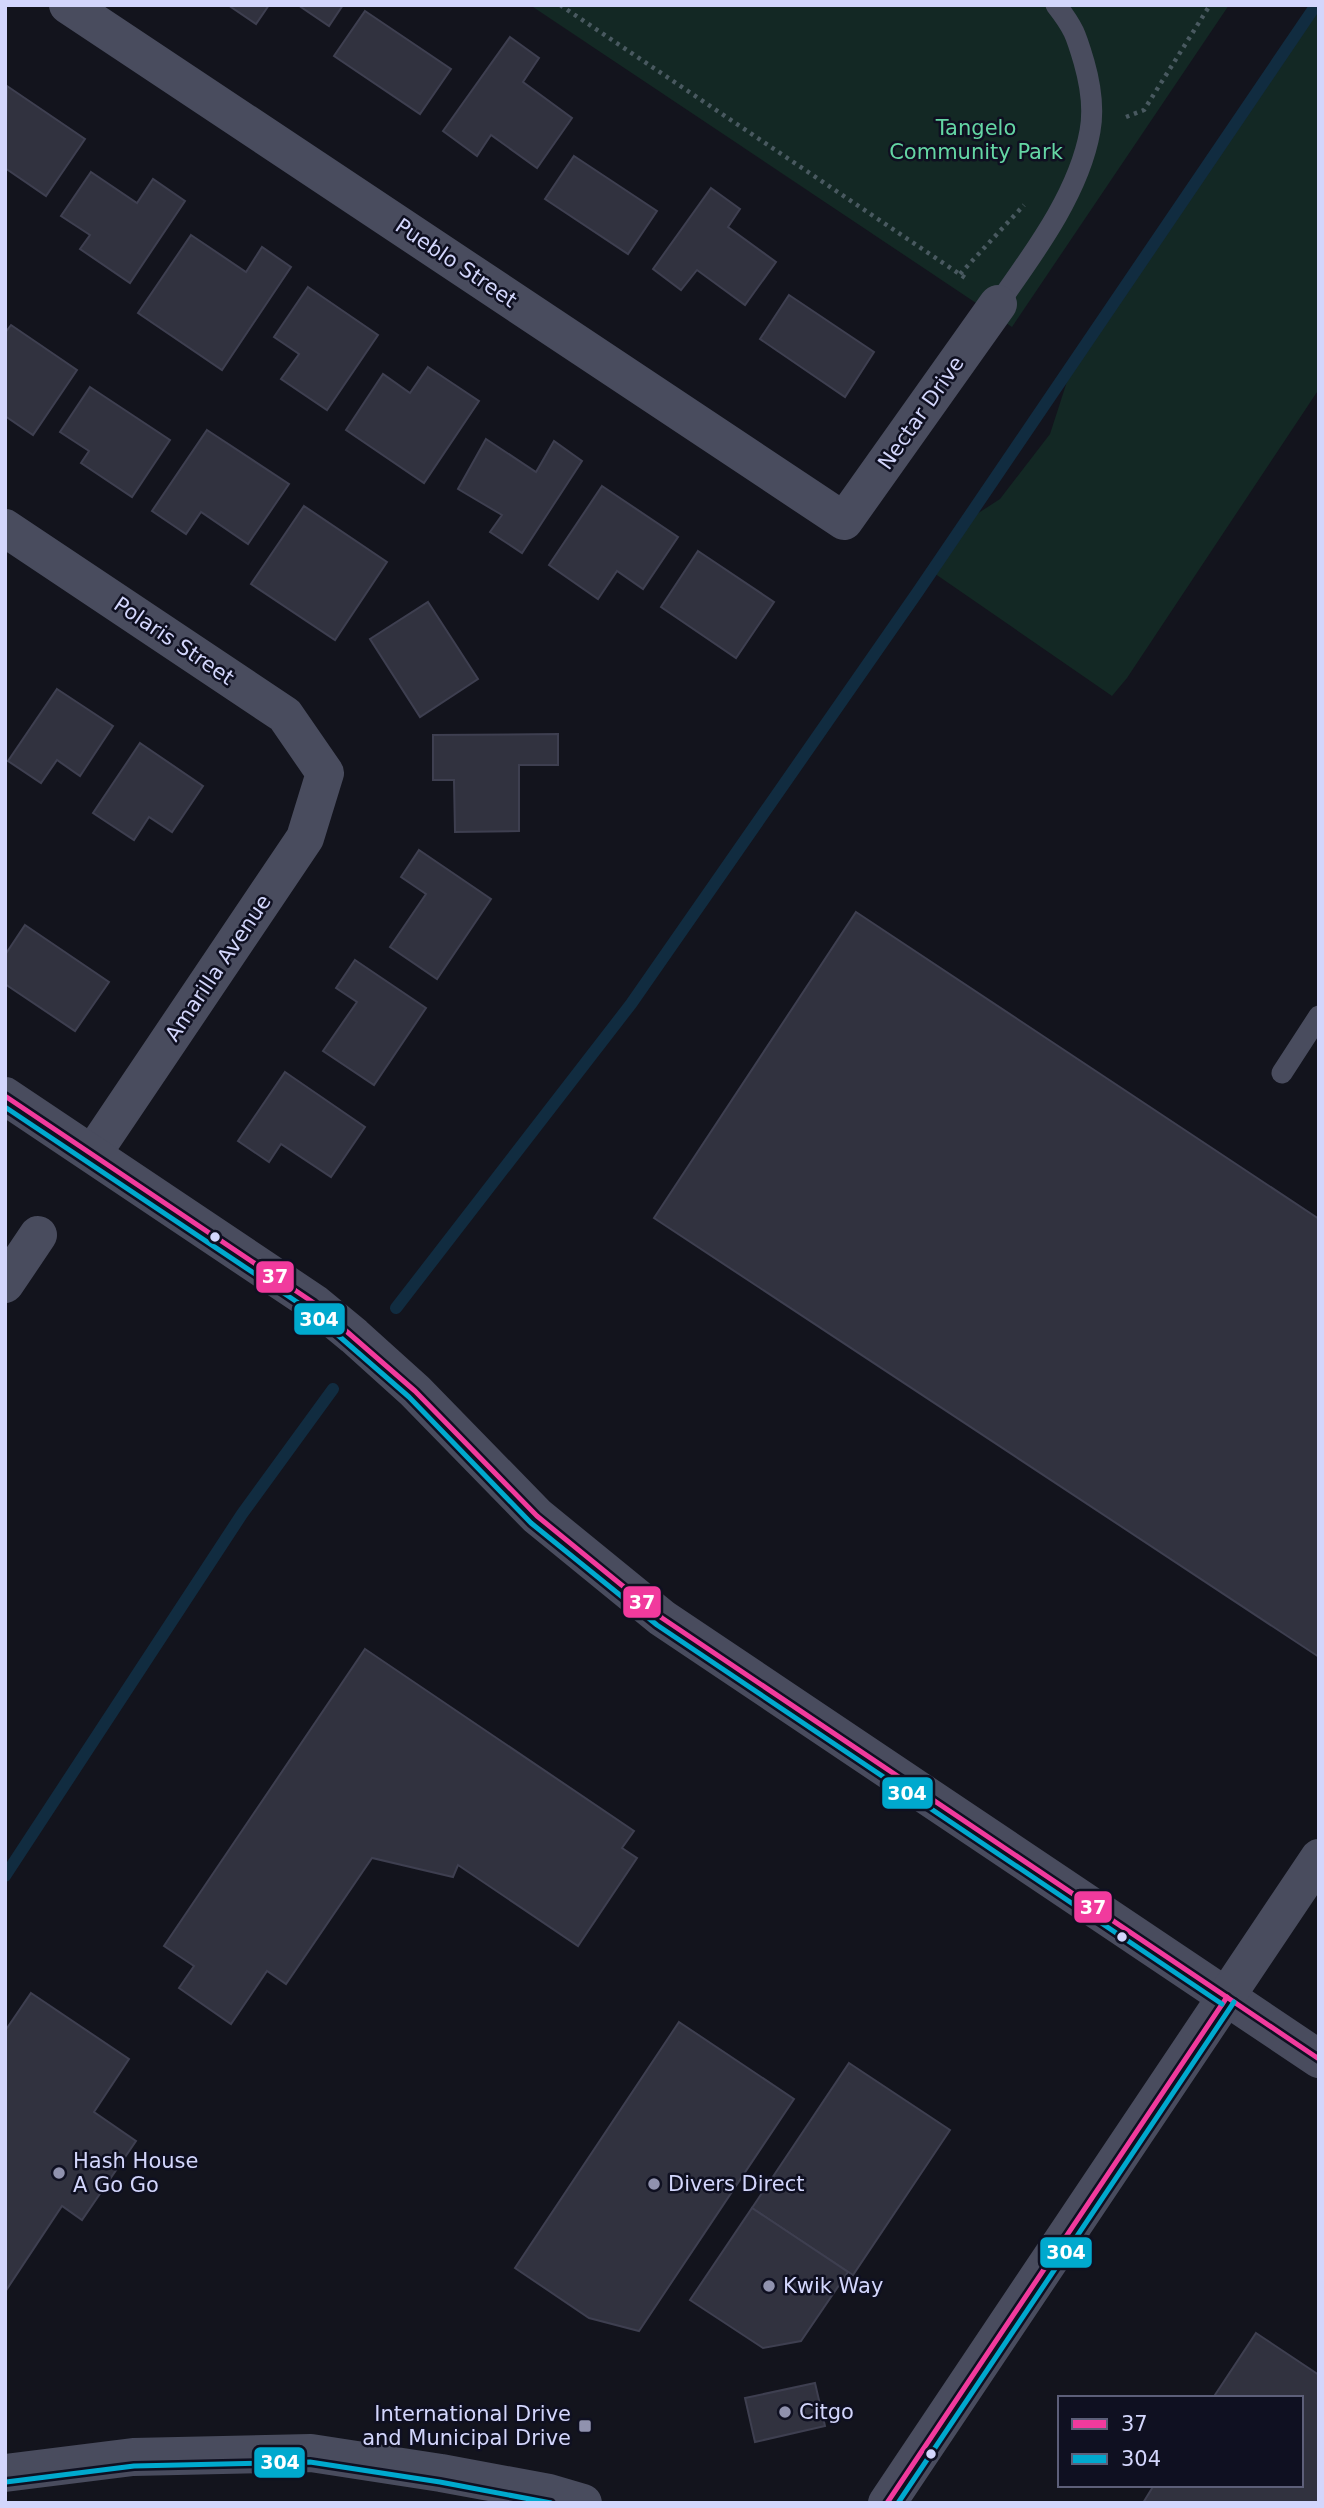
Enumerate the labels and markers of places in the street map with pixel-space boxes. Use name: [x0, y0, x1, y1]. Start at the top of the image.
unlabelled marker: [208, 1230, 222, 1244]
unlabelled marker: [1115, 1930, 1129, 1944]
place label: Hash House A Go Go: [73, 2149, 198, 2197]
marker: Hash House A Go Go: [51, 2165, 67, 2181]
place label: Divers Direct: [668, 2172, 804, 2196]
marker: Divers Direct: [646, 2176, 662, 2192]
place label: Kwik Way: [783, 2274, 883, 2298]
marker: Kwik Way: [761, 2278, 777, 2294]
place label: Citgo: [799, 2400, 854, 2424]
place label: International Drive and Municipal Drive: [362, 2402, 571, 2450]
marker: Citgo: [777, 2404, 793, 2420]
marker: International Drive and Municipal Drive: [577, 2418, 593, 2434]
unlabelled marker: [924, 2447, 938, 2461]

